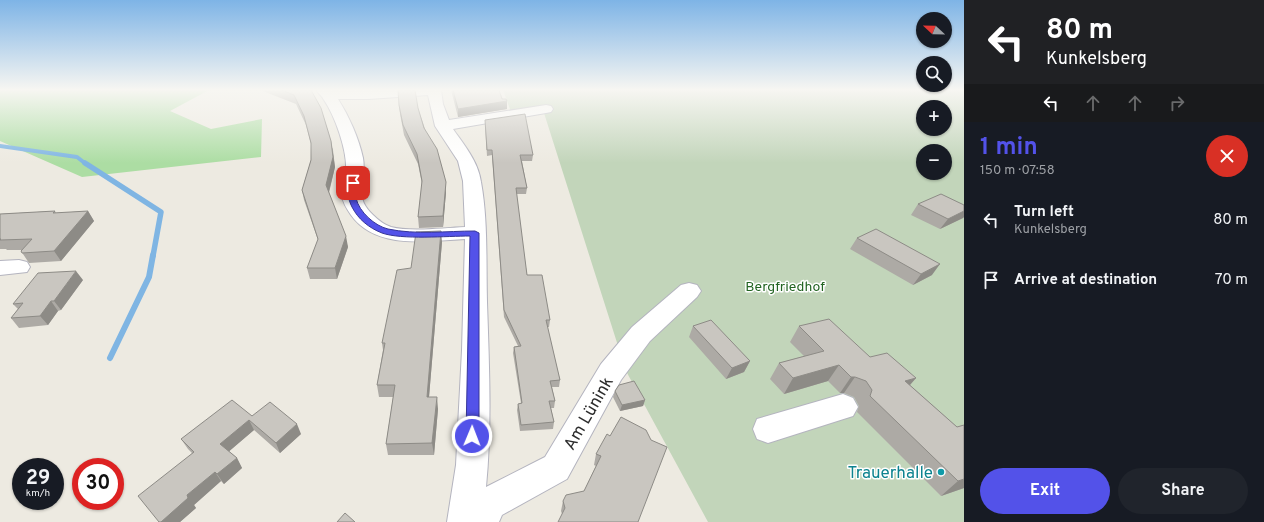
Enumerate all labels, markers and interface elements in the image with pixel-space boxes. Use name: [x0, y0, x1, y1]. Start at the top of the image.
north arrow: [916, 12, 952, 48]
map controls: [916, 12, 952, 180]
text: 80 m: [1046, 13, 1113, 49]
icon: left: [980, 16, 1032, 68]
text: Kunkelsberg: [1046, 48, 1147, 71]
button: search: [916, 56, 952, 92]
icon: left: [1040, 92, 1062, 114]
icon: ahead: [1082, 92, 1104, 114]
icon: ahead: [1124, 92, 1146, 114]
icon: right: [1166, 92, 1188, 114]
button: +: [916, 100, 952, 136]
text: 1 min: [980, 133, 1038, 163]
button: close: [1206, 135, 1248, 177]
button: −: [916, 144, 952, 180]
text: 150 m · 07:58: [980, 163, 1055, 179]
pin: [336, 166, 370, 200]
icon: arrive: [342, 172, 364, 194]
text: Turn left: [1014, 203, 1074, 222]
icon: left: [980, 209, 1002, 231]
text: 80 m: [1213, 211, 1248, 230]
text: Kunkelsberg: [1014, 222, 1087, 238]
icon: arrive: [980, 269, 1002, 291]
text: Arrive at destination: [1014, 271, 1157, 290]
text: 70 m: [1215, 271, 1248, 290]
park label: Bergfriedhof: [745, 279, 825, 296]
street label: Am Lünink: [560, 373, 620, 455]
position arrow: [451, 415, 493, 457]
speed limit sign: 30: [72, 458, 124, 510]
place label: Trauerhalle: [847, 463, 933, 485]
text: 29: [26, 466, 50, 492]
marker: Trauerhalle: [936, 467, 946, 477]
button: Exit: [980, 468, 1110, 514]
button: Share: [1118, 468, 1248, 514]
text: km/h: [26, 487, 50, 500]

